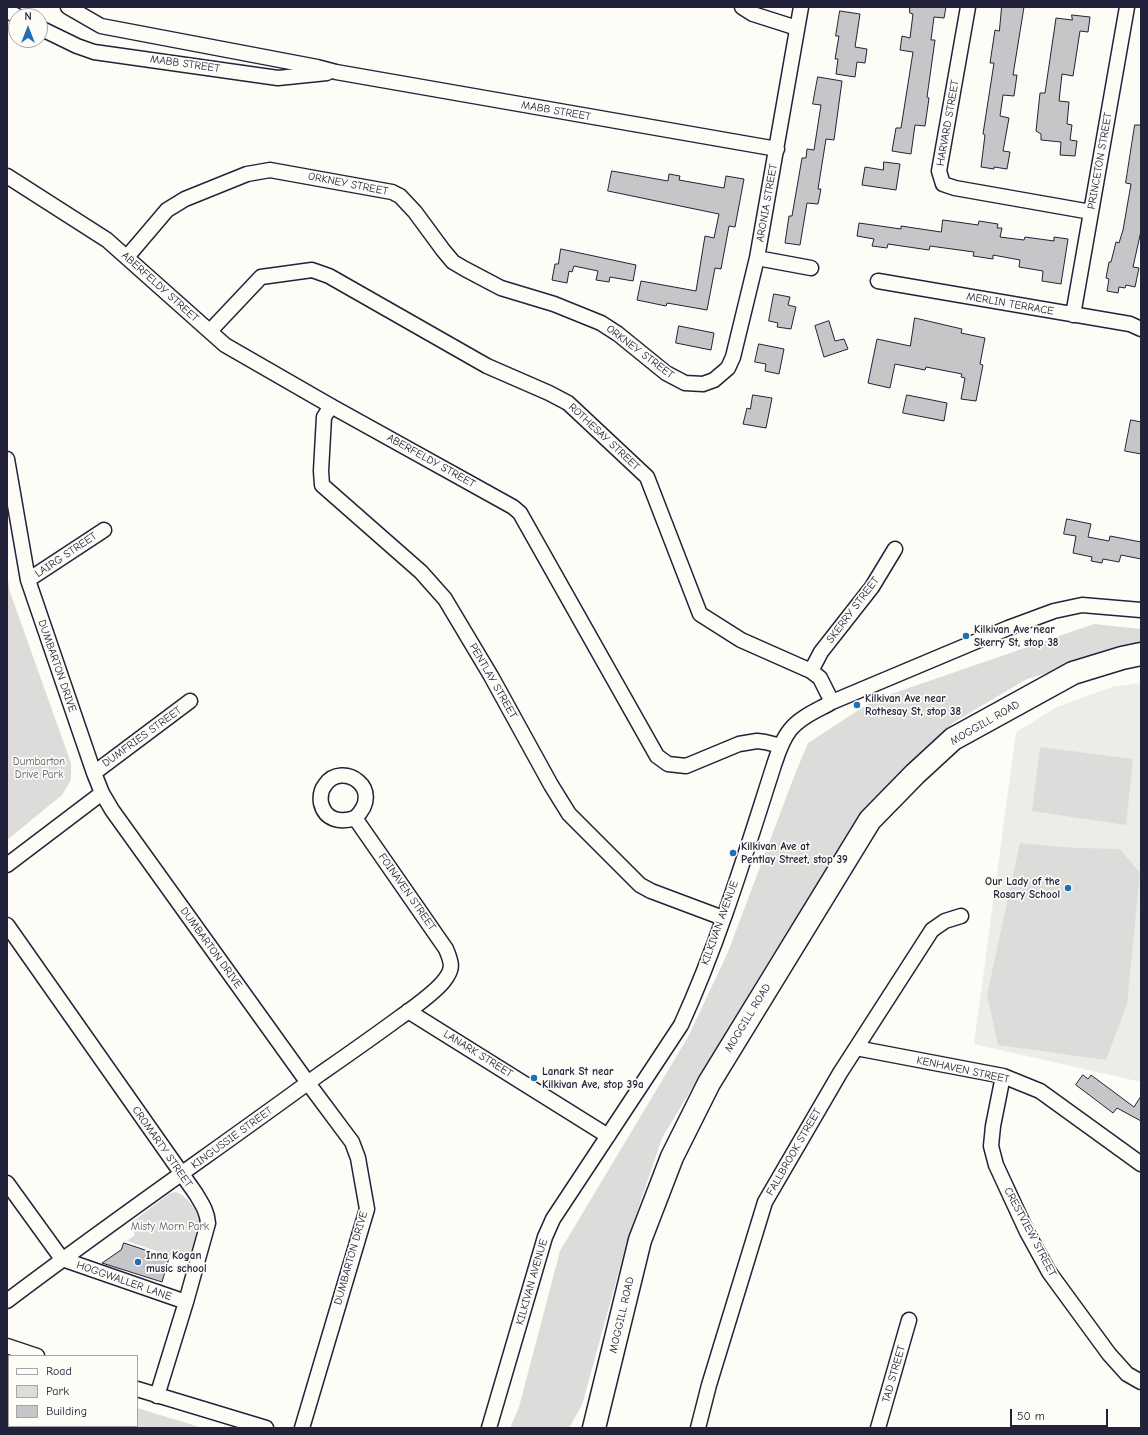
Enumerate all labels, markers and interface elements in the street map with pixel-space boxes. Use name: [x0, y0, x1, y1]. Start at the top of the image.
north arrow: [8, 8, 48, 48]
text: N: [24, 10, 32, 23]
street label: MABB STREET: [149, 53, 221, 75]
street label: HARVARD STREET: [934, 79, 962, 167]
street label: MABB STREET: [520, 98, 592, 124]
street label: PRINCETON STREET: [1085, 112, 1115, 210]
street label: ARONIA STREET: [754, 163, 780, 243]
street label: ORKNEY STREET: [307, 170, 389, 198]
street label: ABERFELDY STREET: [119, 249, 201, 325]
street label: MERLIN TERRACE: [965, 290, 1055, 318]
street label: ORKNEY STREET: [604, 322, 676, 382]
street label: ROTHESAY STREET: [566, 401, 642, 473]
street label: ABERFELDY STREET: [384, 431, 478, 491]
street label: LAIRG STREET: [33, 529, 99, 581]
street label: SKERRY STREET: [824, 574, 882, 646]
street label: DUMBARTON DRIVE: [35, 618, 79, 714]
place label: Kilkivan Ave near Skerry St, stop 38: [974, 623, 1058, 649]
marker: Kilkivan Ave near Skerry St, stop 38: [961, 631, 971, 641]
street label: PENTLAY STREET: [466, 641, 520, 721]
place label: Kilkivan Ave near Rothesay St, stop 38: [865, 692, 961, 718]
street label: MOGGILL ROAD: [948, 698, 1022, 748]
marker: Kilkivan Ave near Rothesay St, stop 38: [852, 700, 862, 710]
street label: DUMFRIES STREET: [100, 704, 184, 770]
park label: Dumbarton Drive Park: [13, 755, 65, 781]
place label: Kilkivan Ave at Pentlay Street, stop 39: [741, 840, 848, 866]
marker: Kilkivan Ave at Pentlay Street, stop 39: [728, 848, 738, 858]
street label: FOINAVEN STREET: [375, 851, 439, 933]
place label: Our Lady of the Rosary School: [985, 875, 1060, 901]
street label: KILKIVAN AVENUE: [699, 879, 741, 967]
marker: Our Lady of the Rosary School: [1063, 883, 1073, 893]
street label: DUMBARTON DRIVE: [177, 905, 245, 991]
street label: MOGGILL ROAD: [722, 981, 774, 1055]
street label: LANARK STREET: [441, 1027, 515, 1081]
street label: KENHAVEN STREET: [915, 1054, 1011, 1086]
place label: Lanark St near Kilkivan Ave, stop 39a: [542, 1065, 644, 1091]
marker: Lanark St near Kilkivan Ave, stop 39a: [529, 1073, 539, 1083]
street label: CROMARTY STREET: [129, 1104, 195, 1190]
street label: KINGUSSIE STREET: [189, 1104, 275, 1172]
street label: FALLBROOK STREET: [764, 1106, 824, 1198]
street label: CRESTVIEW STREET: [1001, 1185, 1059, 1279]
street label: DUMBARTON DRIVE: [331, 1210, 371, 1306]
park label: Misty Morn Park: [131, 1220, 209, 1234]
street label: KILKIVAN AVENUE: [513, 1237, 551, 1327]
place label: Inna Kogan music school: [146, 1249, 207, 1275]
marker: Inna Kogan music school: [133, 1257, 143, 1267]
street label: HOGGWALLER LANE: [75, 1259, 173, 1303]
street label: MOGGILL ROAD: [607, 1276, 637, 1354]
street label: TAD STREET: [880, 1344, 908, 1404]
legend: [8, 1355, 138, 1427]
text: Road: [46, 1364, 72, 1378]
text: Park: [46, 1384, 69, 1398]
scale bar: [1012, 1401, 1110, 1427]
text: Building: [46, 1404, 87, 1418]
text: 50 m: [1017, 1409, 1045, 1423]

